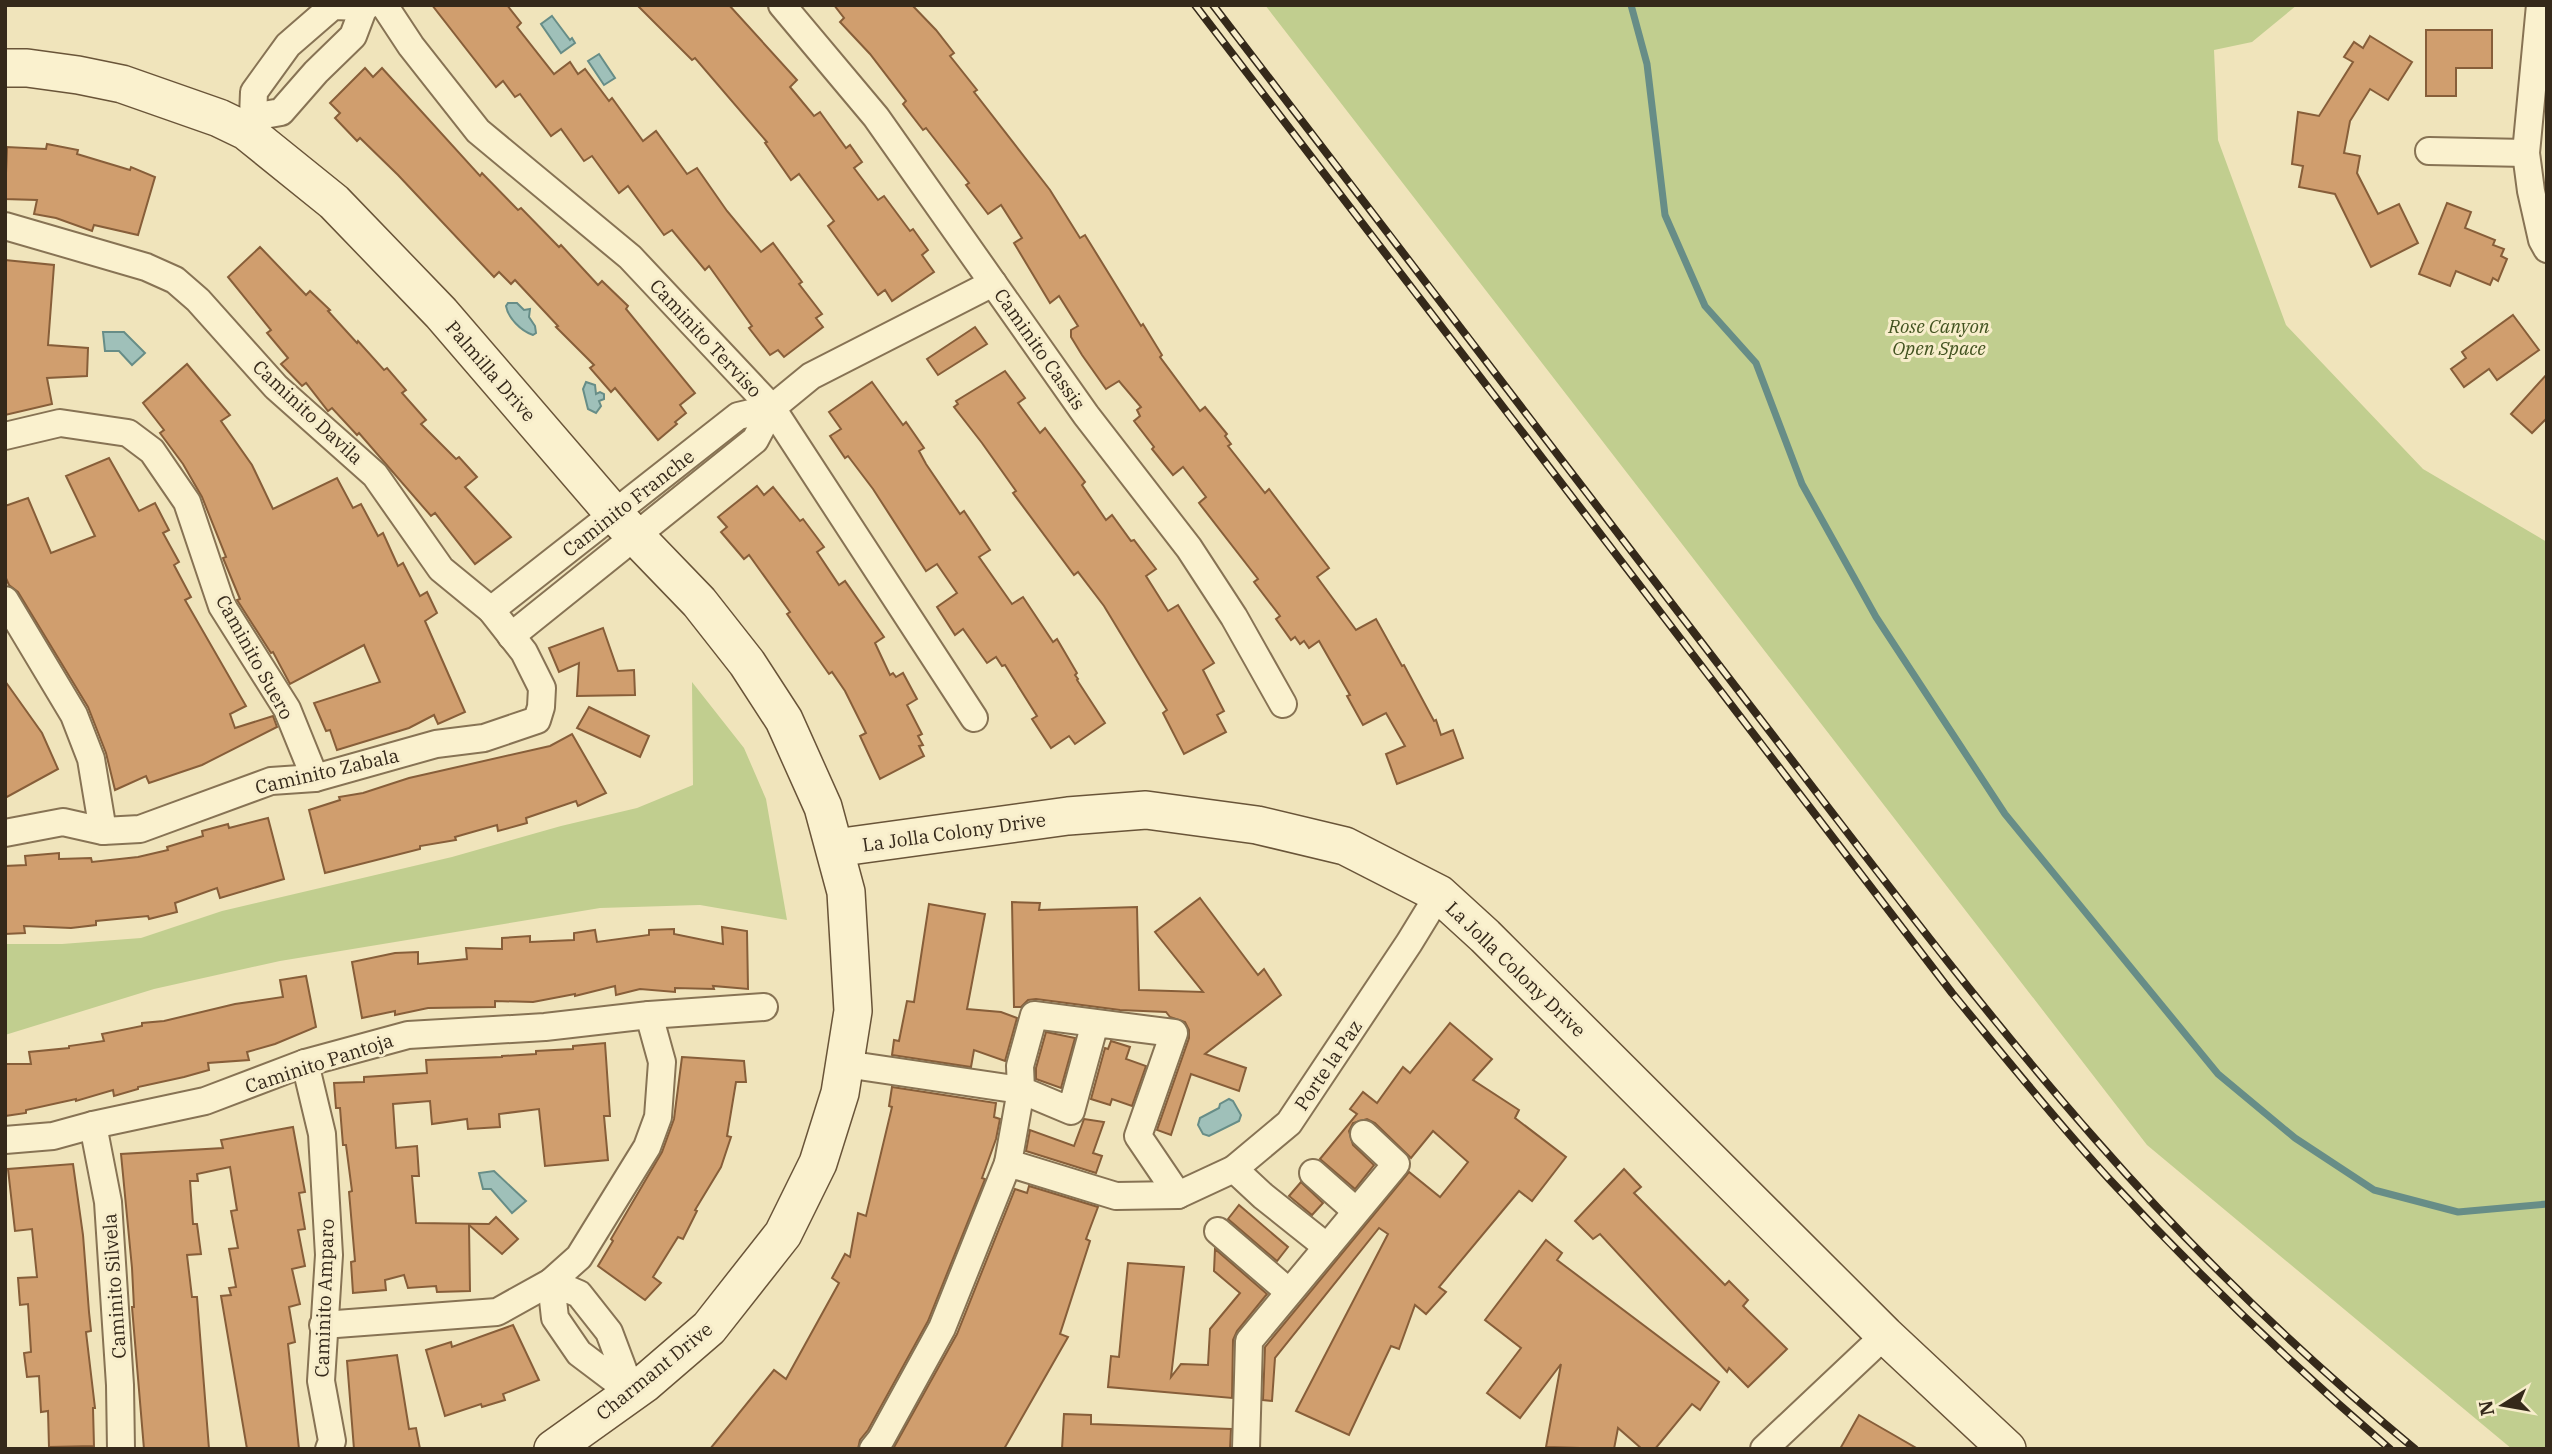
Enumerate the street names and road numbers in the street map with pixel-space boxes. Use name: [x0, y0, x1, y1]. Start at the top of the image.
street label: Caminito Terviso: [645, 274, 767, 402]
street label: Caminito Cassis: [989, 284, 1091, 414]
street label: Palmilla Drive: [441, 316, 541, 426]
street label: Caminito Davila: [248, 355, 368, 469]
street label: Caminito Franche: [557, 444, 699, 562]
street label: Caminito Suero: [211, 590, 299, 724]
street label: Caminito Zabala: [253, 743, 401, 799]
street label: La Jolla Colony Drive: [861, 807, 1047, 857]
street label: La Jolla Colony Drive: [1441, 896, 1591, 1042]
street label: Porte la Paz: [1289, 1015, 1367, 1115]
street label: Caminito Pantoja: [242, 1028, 396, 1098]
street label: Caminito Silvela: [97, 1213, 131, 1359]
street label: Caminito Amparo: [309, 1218, 339, 1378]
street label: Charmant Drive: [591, 1317, 717, 1425]

